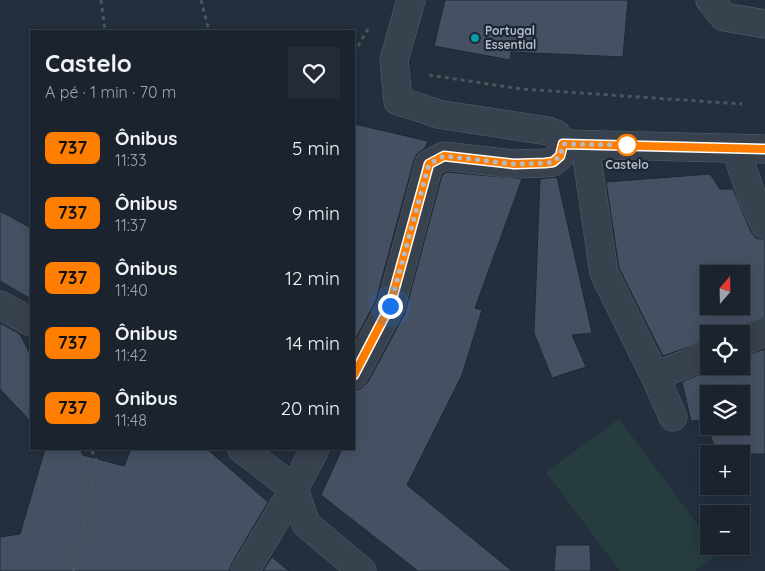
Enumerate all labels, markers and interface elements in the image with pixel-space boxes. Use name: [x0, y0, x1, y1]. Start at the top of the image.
place label: Portugal Essential: [485, 23, 536, 52]
marker: Portugal Essential: [469, 32, 481, 44]
button: heart: [288, 47, 340, 99]
text: Castelo: [45, 48, 132, 78]
text: A pé · 1 min · 70 m: [45, 82, 176, 102]
text: Ônibus: [115, 126, 177, 150]
marker: Castelo: [616, 134, 638, 156]
text: 737: [58, 136, 87, 159]
text: 5 min: [292, 136, 340, 160]
text: 11:33: [115, 150, 147, 170]
place label: Castelo: [605, 157, 649, 172]
text: Ônibus: [115, 191, 177, 215]
text: 737: [58, 201, 87, 224]
text: 9 min: [292, 201, 340, 225]
text: 11:37: [115, 215, 146, 235]
text: Ônibus: [115, 256, 177, 280]
north arrow: [700, 265, 750, 315]
map controls: [700, 265, 750, 555]
text: 737: [58, 266, 87, 289]
text: 12 min: [285, 266, 340, 290]
text: 11:40: [115, 280, 148, 300]
your location: [378, 294, 403, 319]
text: Ônibus: [115, 321, 177, 345]
button: locate: [700, 325, 750, 375]
text: 737: [58, 331, 87, 354]
text: 14 min: [286, 331, 340, 355]
text: 11:42: [115, 345, 147, 365]
button: layers: [700, 385, 750, 435]
text: Ônibus: [115, 386, 177, 410]
text: 737: [58, 396, 87, 419]
text: 20 min: [281, 396, 340, 420]
text: 11:48: [115, 410, 147, 430]
button: +: [700, 445, 750, 495]
button: −: [700, 505, 750, 555]

